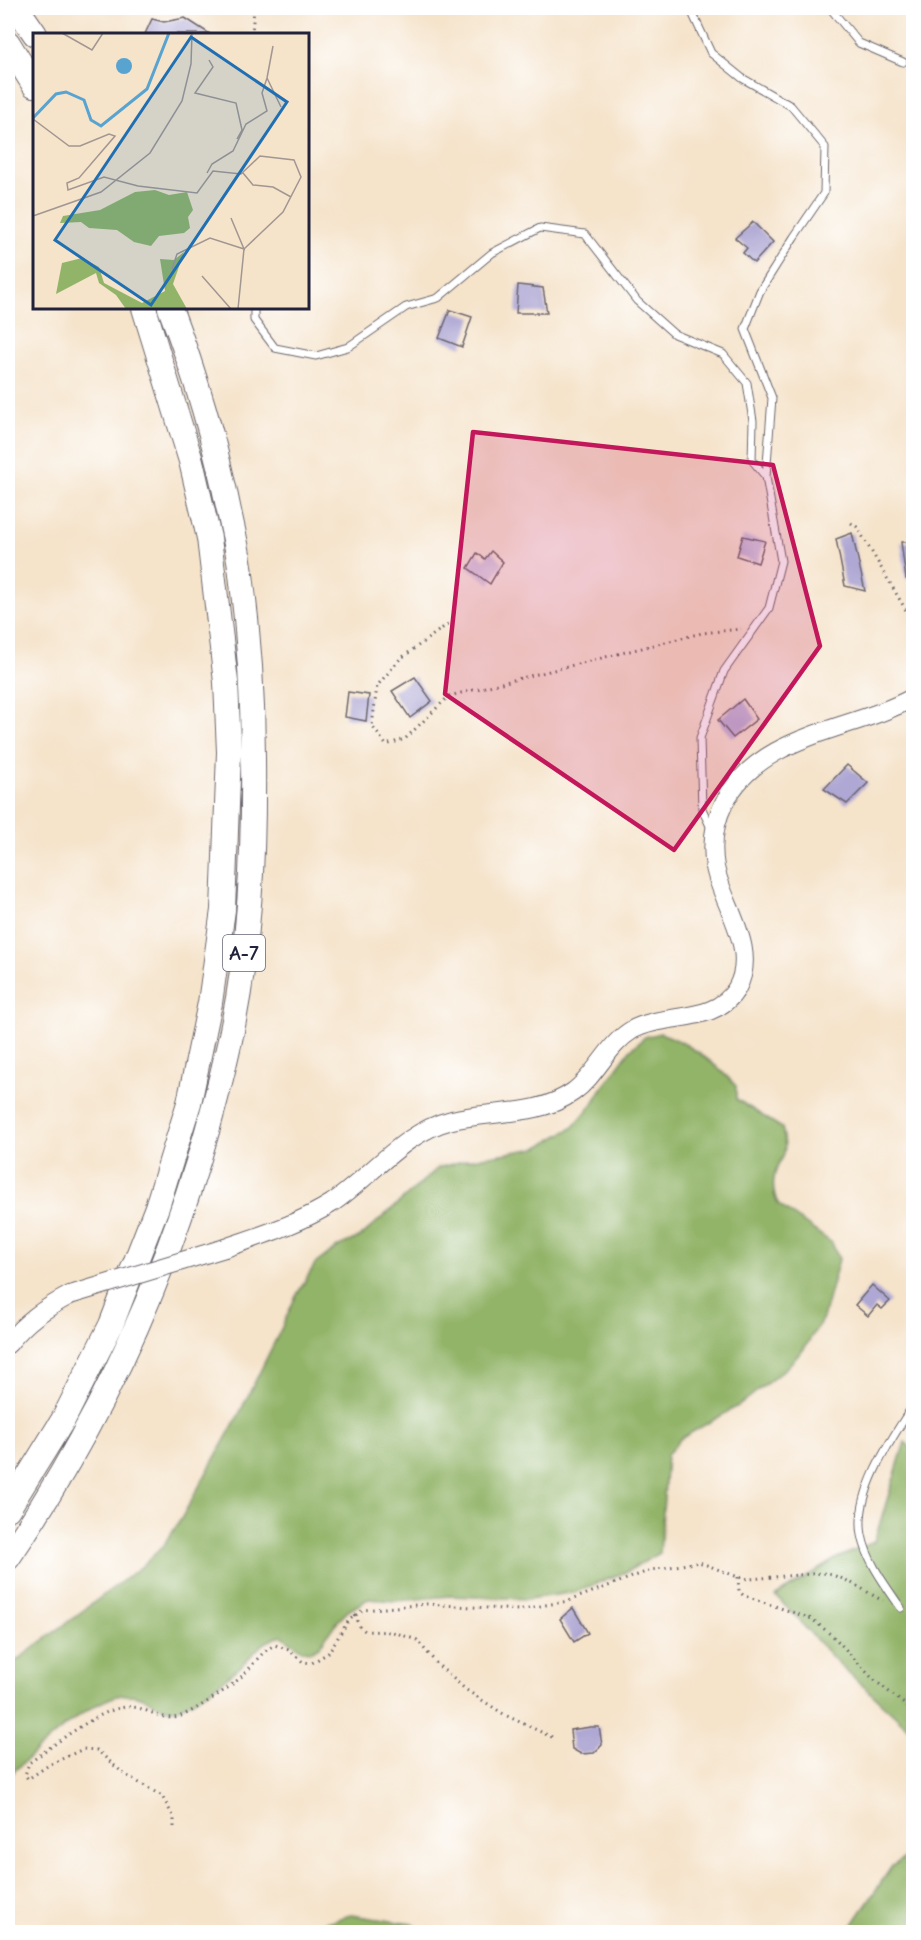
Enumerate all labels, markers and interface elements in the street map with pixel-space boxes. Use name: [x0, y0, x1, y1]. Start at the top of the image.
inset map: [33, 33, 309, 309]
road number: A-7: [223, 935, 265, 971]

